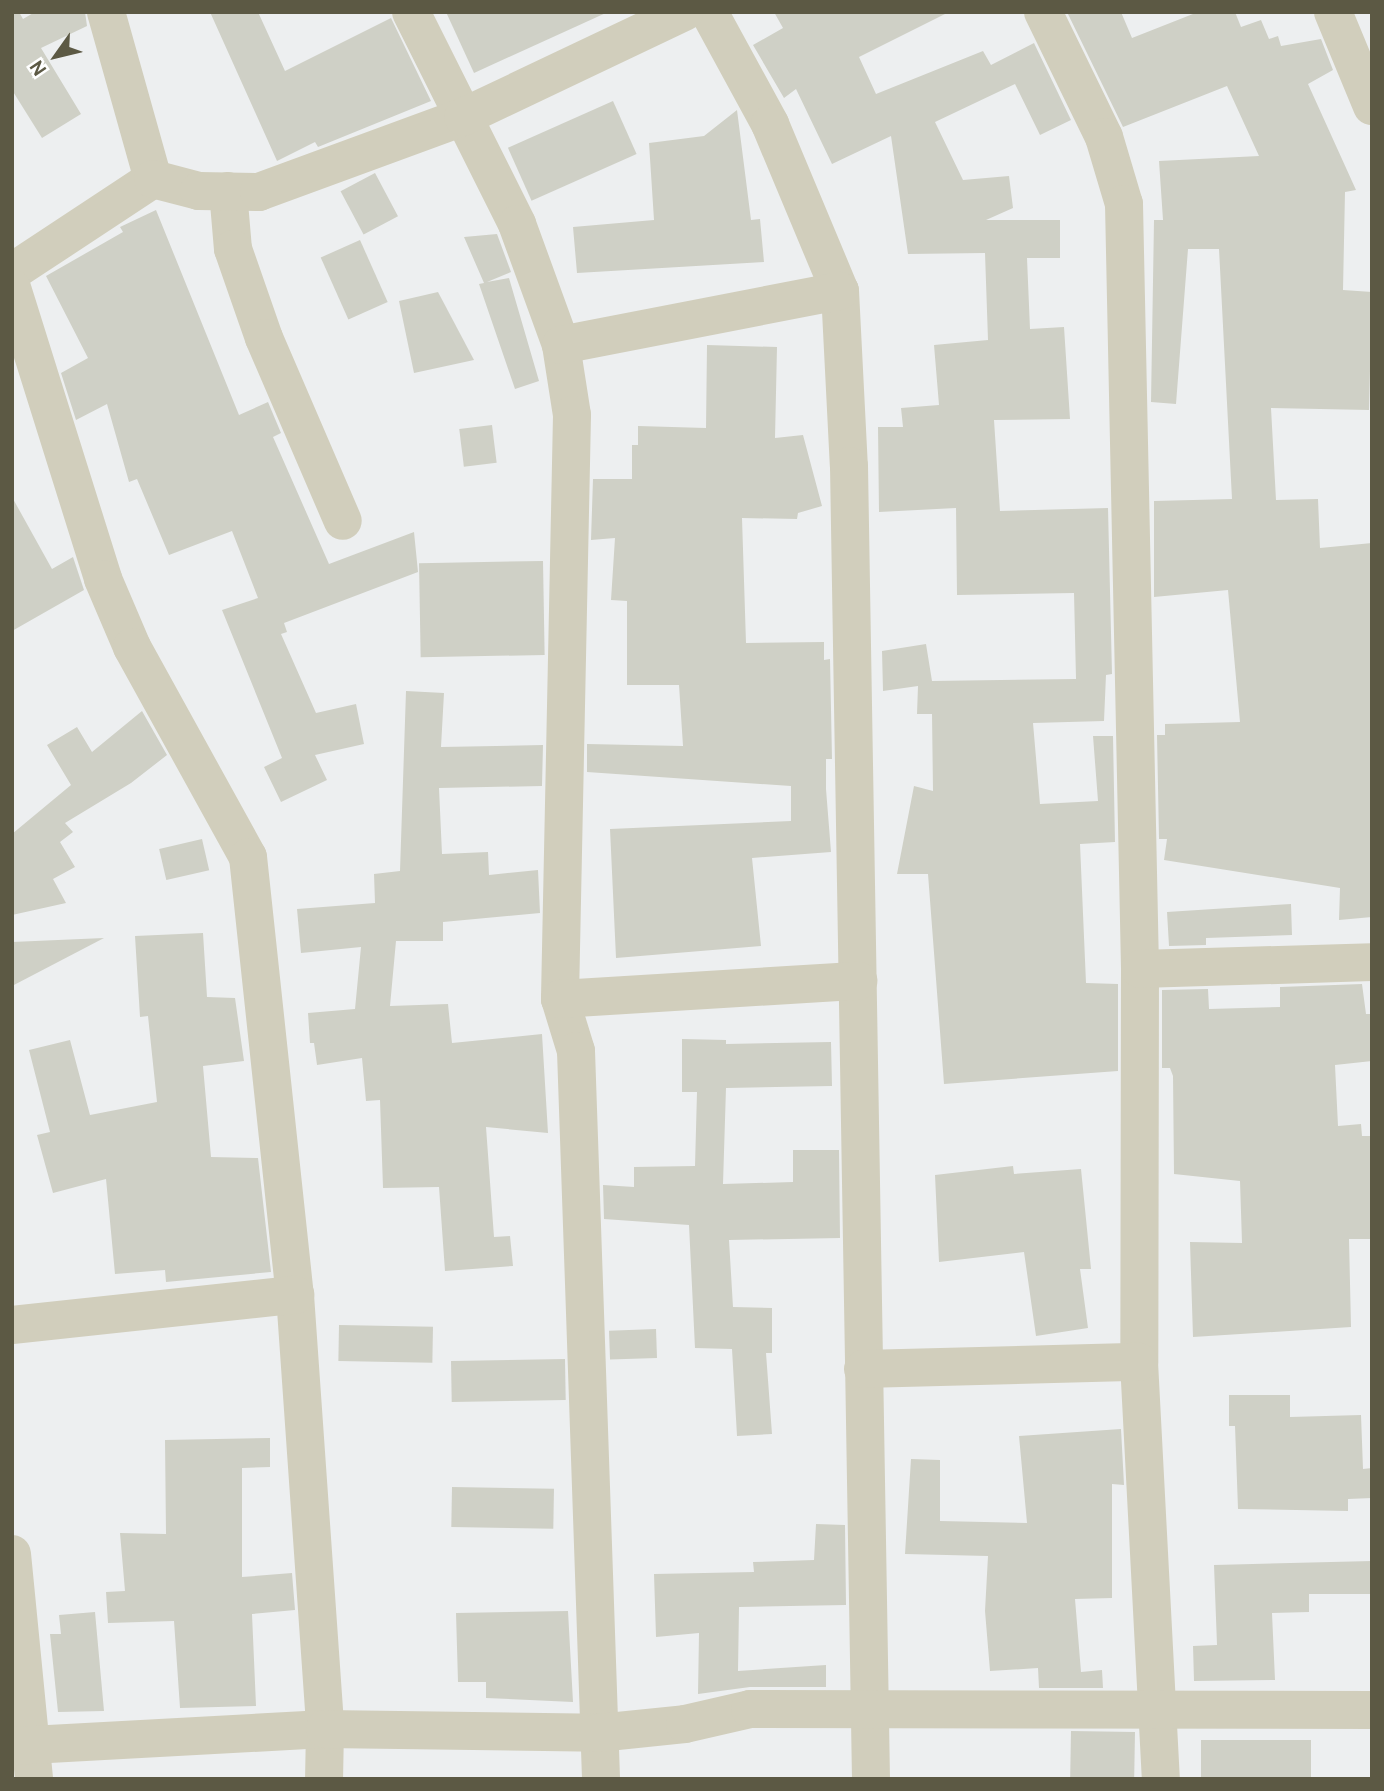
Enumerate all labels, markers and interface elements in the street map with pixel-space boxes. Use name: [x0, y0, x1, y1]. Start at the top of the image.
north arrow: [21, 21, 91, 91]
text: N: [25, 56, 51, 80]

